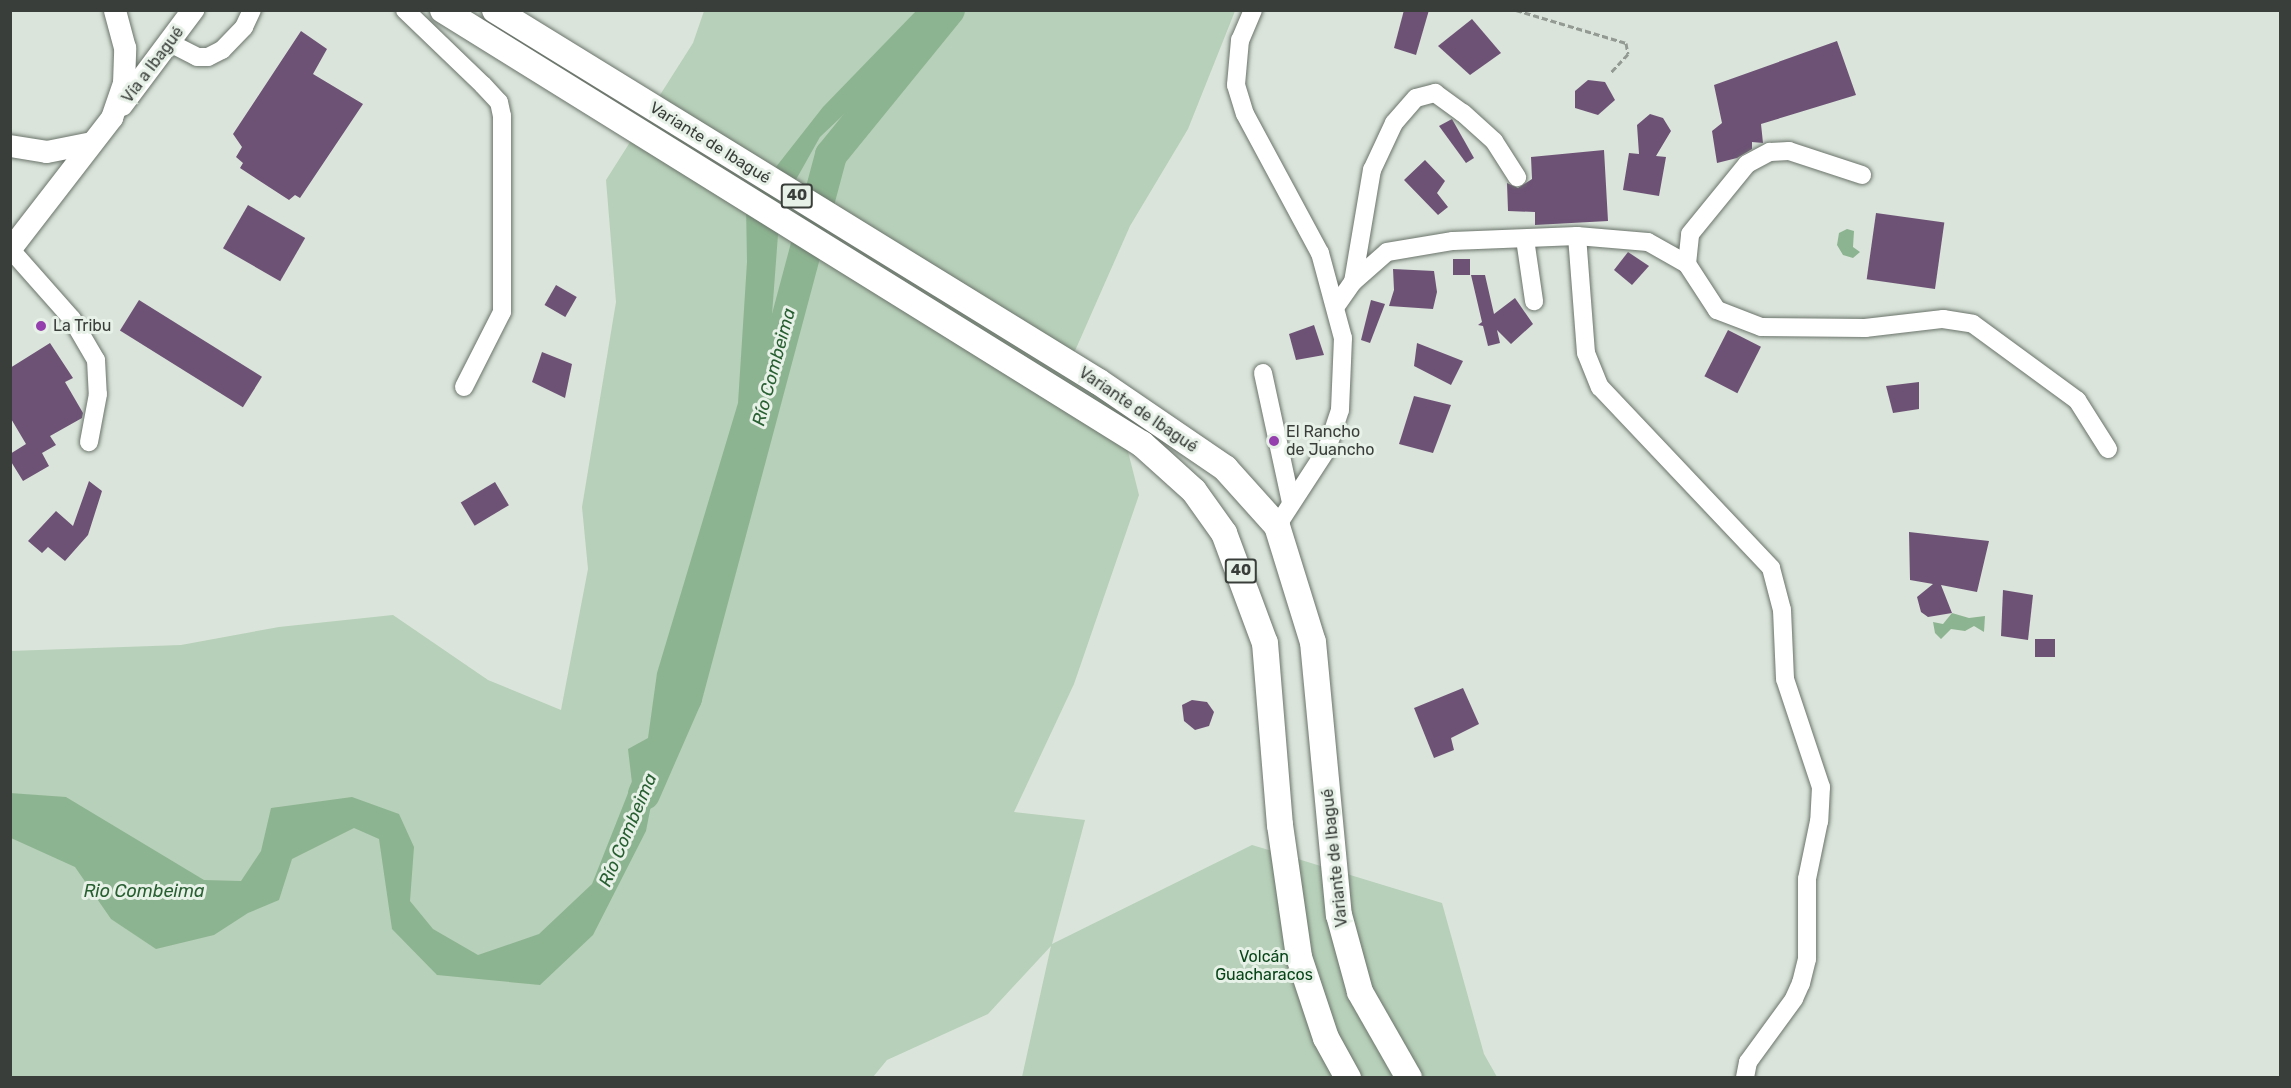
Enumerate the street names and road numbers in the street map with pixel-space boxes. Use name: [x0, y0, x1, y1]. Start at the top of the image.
street label: Vía a Ibagué: [118, 23, 188, 107]
street label: Variante de Ibagué: [646, 98, 774, 188]
road number: 40: [780, 184, 814, 208]
street label: Variante de Ibagué: [1075, 363, 1201, 457]
road number: 40: [1224, 559, 1258, 583]
street label: Variante de Ibagué: [1318, 788, 1352, 928]

